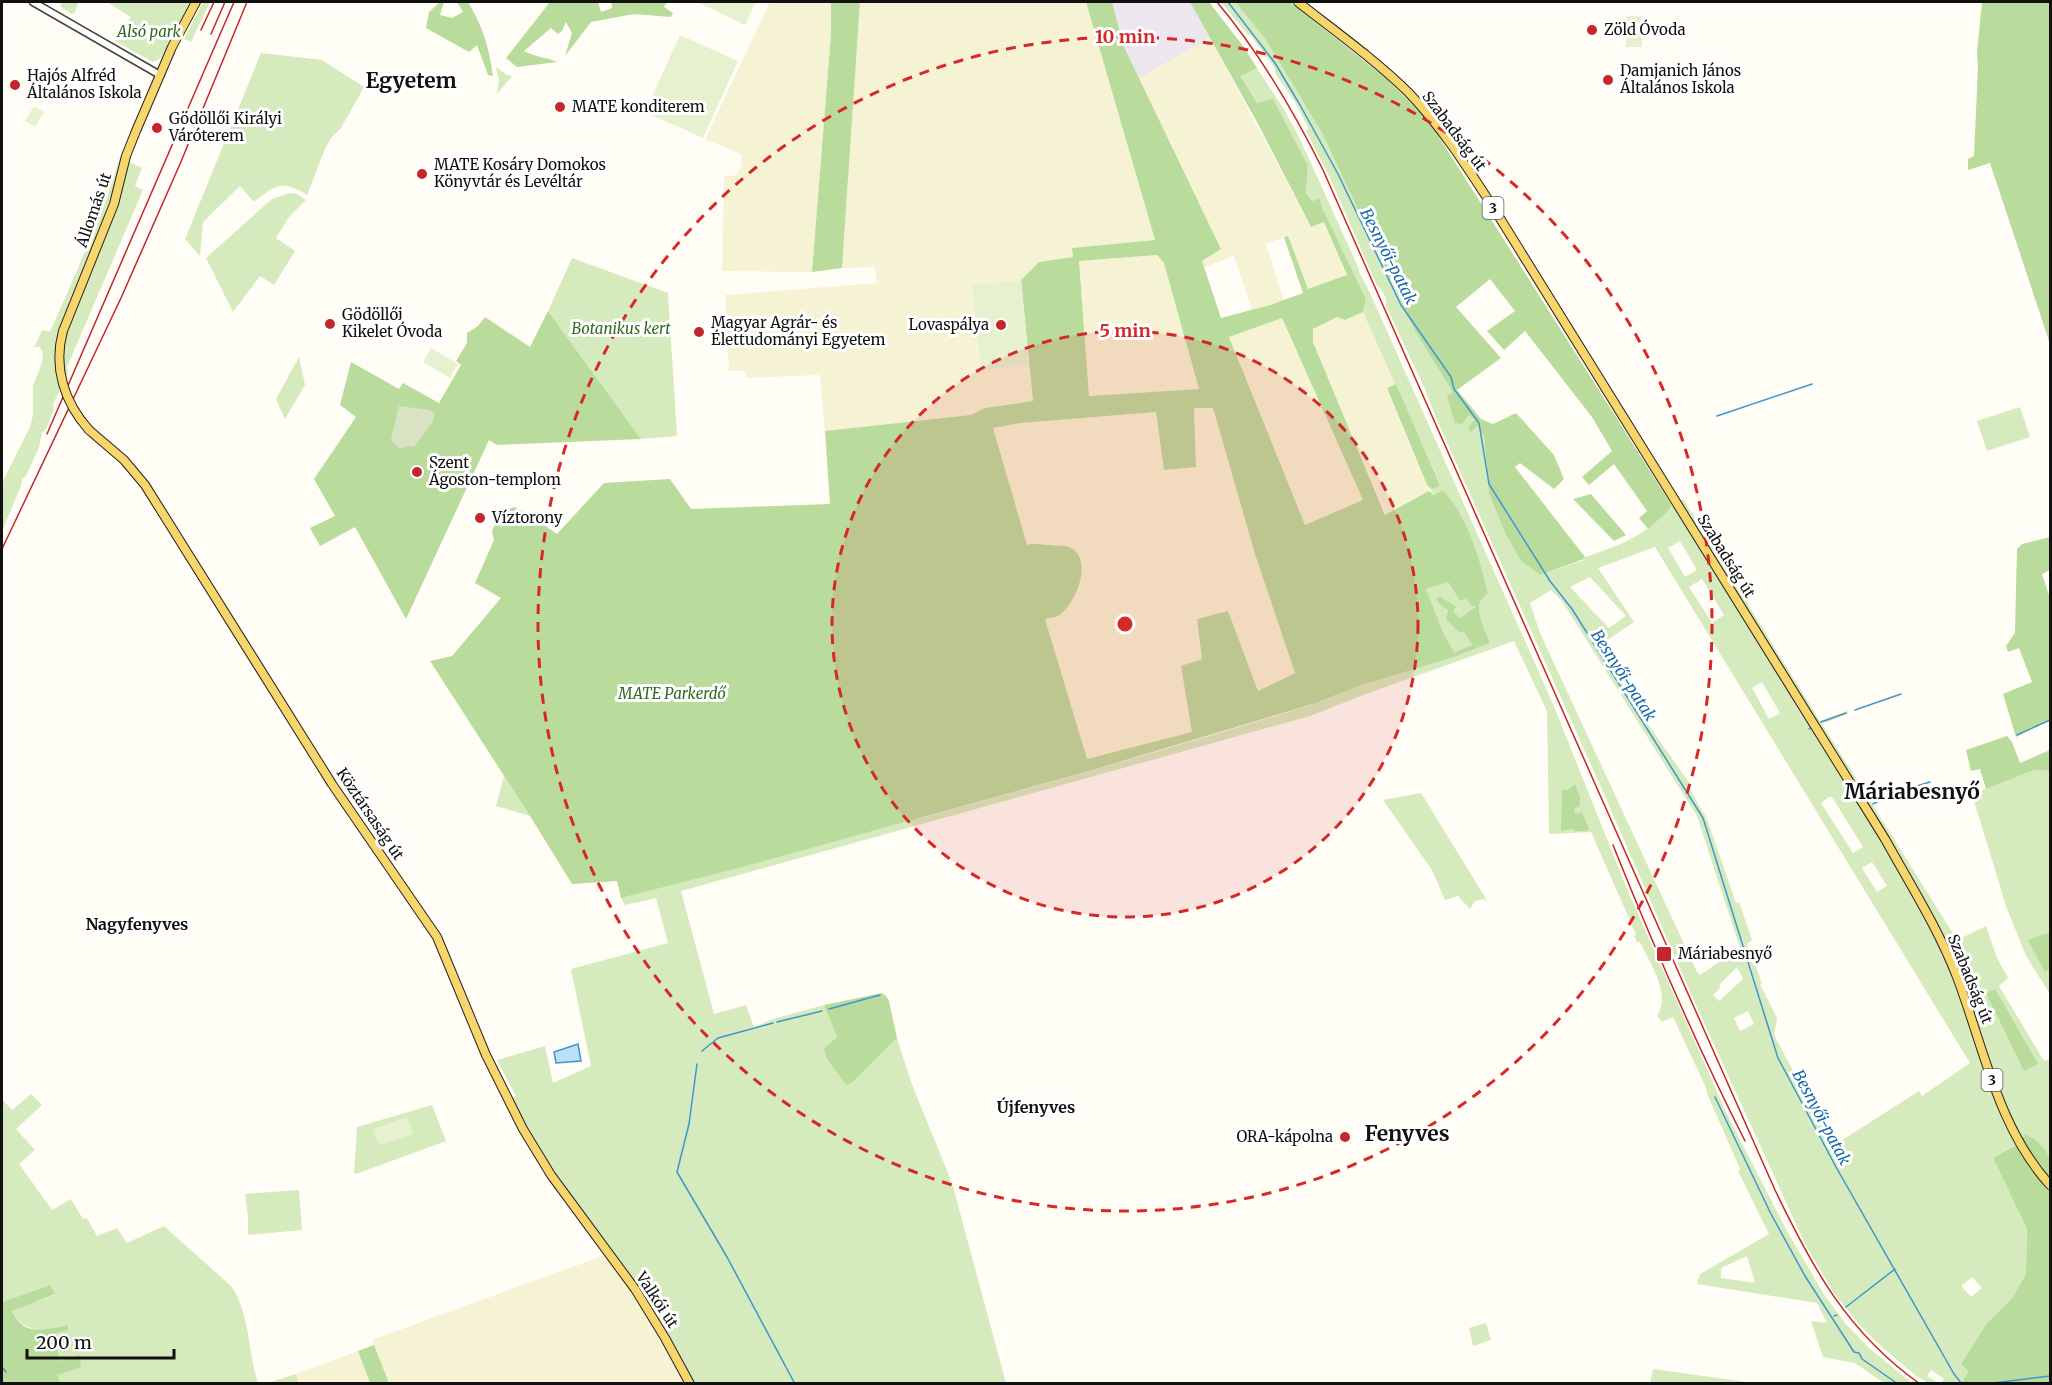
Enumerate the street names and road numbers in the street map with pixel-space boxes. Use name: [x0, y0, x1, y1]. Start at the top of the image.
street label: Szabadság út: [1418, 87, 1491, 174]
street label: Állomás út: [71, 170, 115, 251]
road number: 3: [1482, 197, 1504, 219]
street label: Szabadság út: [1693, 511, 1760, 601]
street label: Köztársaság út: [333, 764, 408, 864]
street label: Szabadság út: [1944, 931, 1997, 1026]
road number: 3: [1982, 1069, 2002, 1091]
street label: Valkói út: [632, 1267, 683, 1332]

